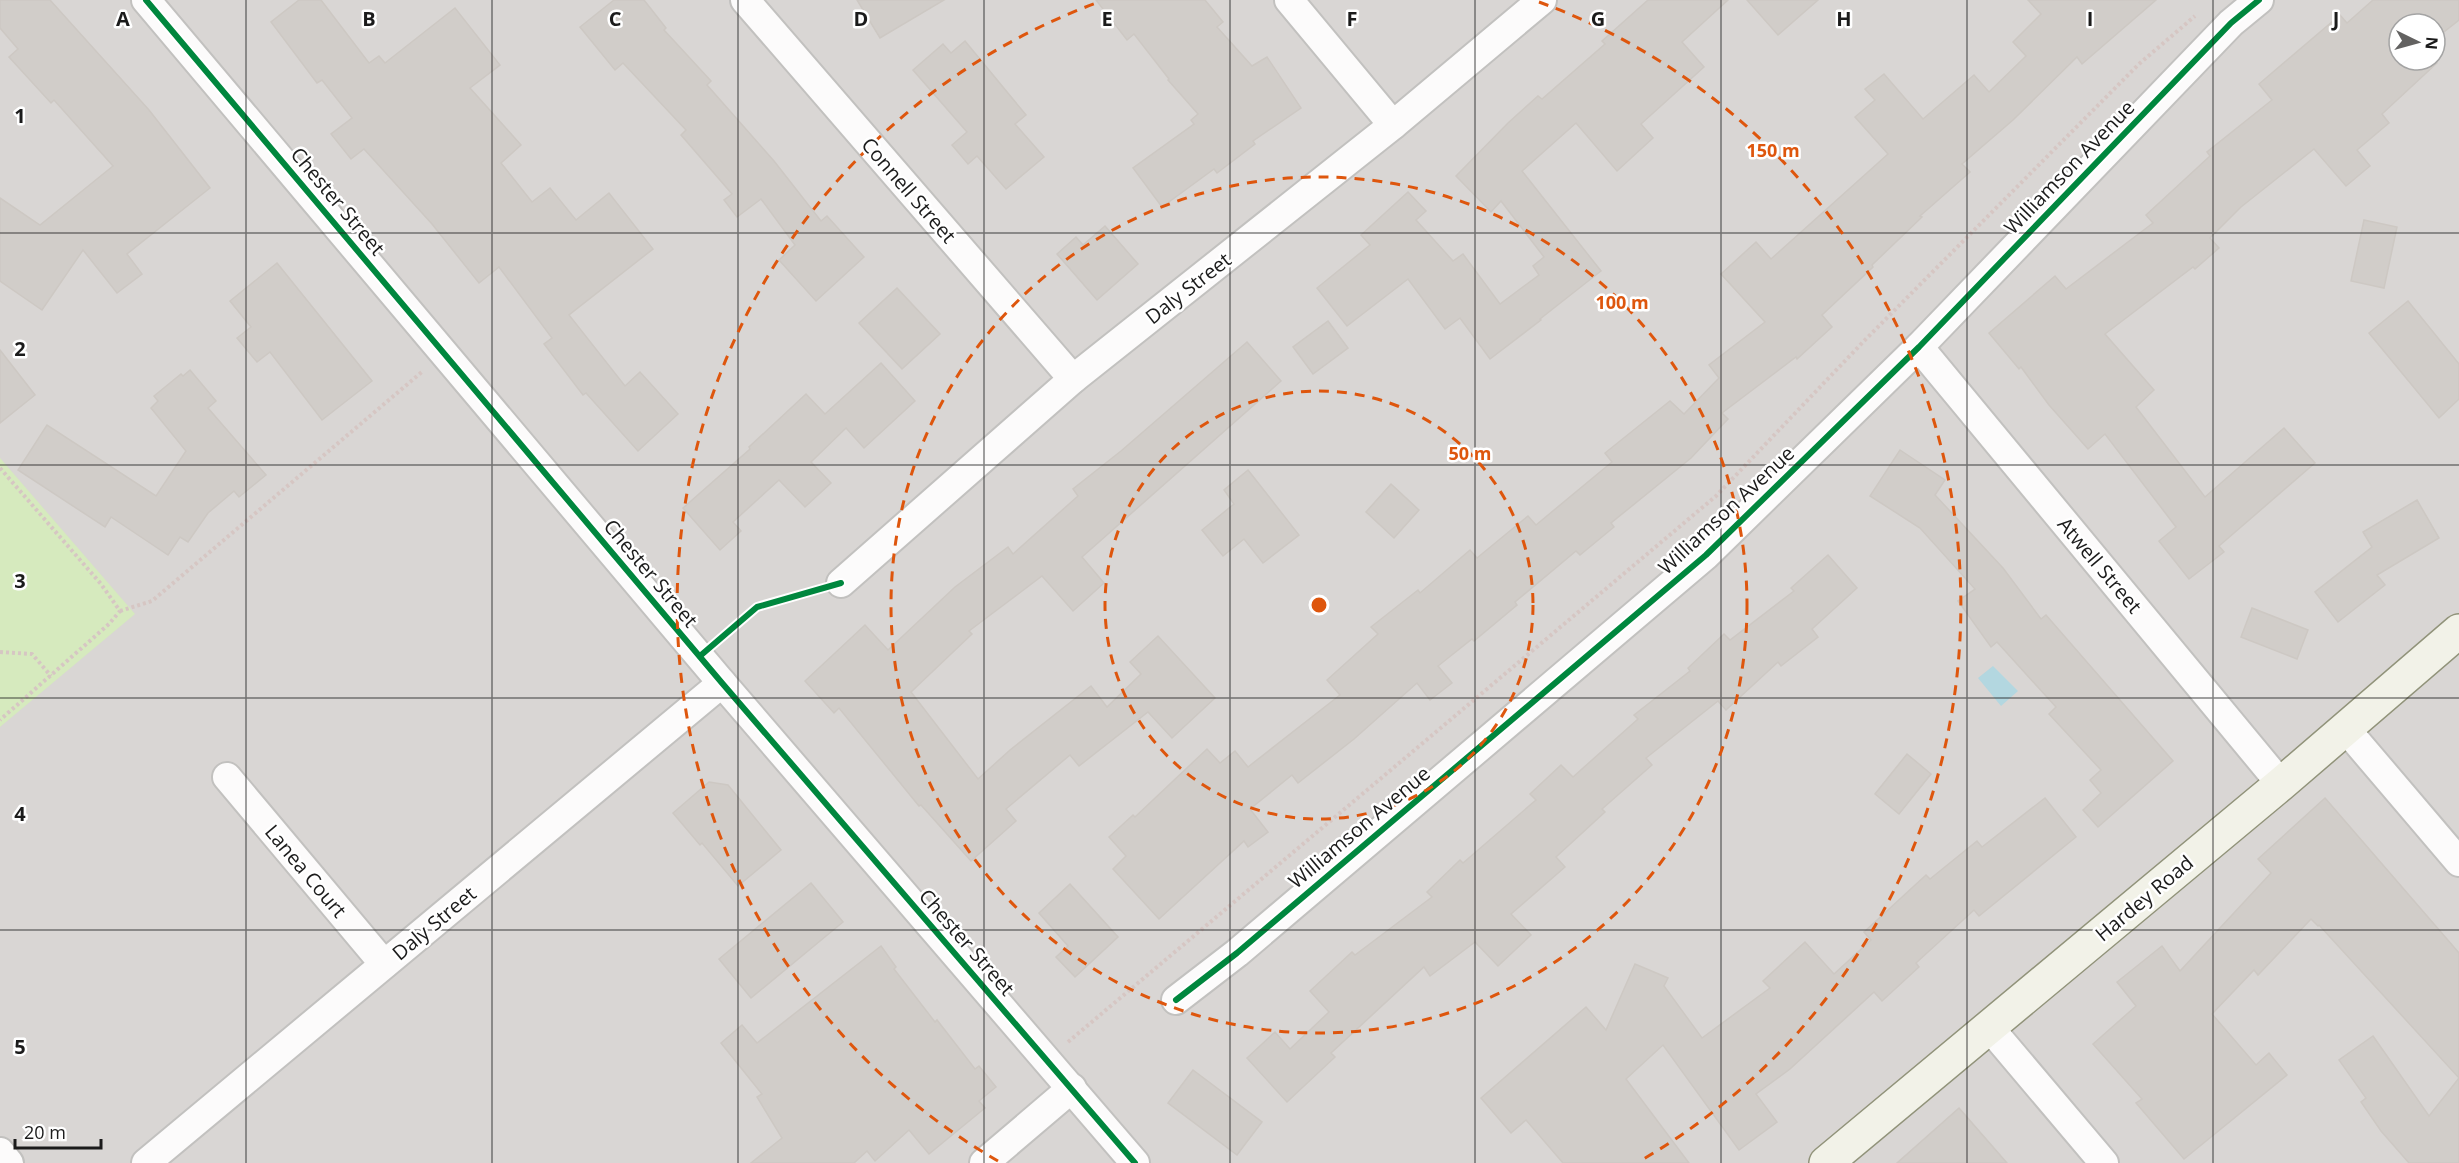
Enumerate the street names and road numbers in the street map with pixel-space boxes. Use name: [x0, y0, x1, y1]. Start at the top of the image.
street label: Williamson Avenue: [1998, 94, 2140, 240]
street label: Connell Street: [856, 132, 962, 248]
street label: Chester Street: [285, 141, 391, 261]
street label: Daly Street: [1140, 246, 1236, 330]
street label: Williamson Avenue: [1652, 440, 1800, 580]
street label: Atwell Street: [2052, 511, 2148, 619]
street label: Chester Street: [598, 513, 704, 633]
street label: Williamson Avenue: [1283, 760, 1435, 894]
street label: Lanea Court: [259, 819, 353, 923]
street label: Hardey Road: [2089, 849, 2199, 947]
street label: Daly Street: [386, 880, 482, 966]
street label: Chester Street: [913, 883, 1021, 1001]

